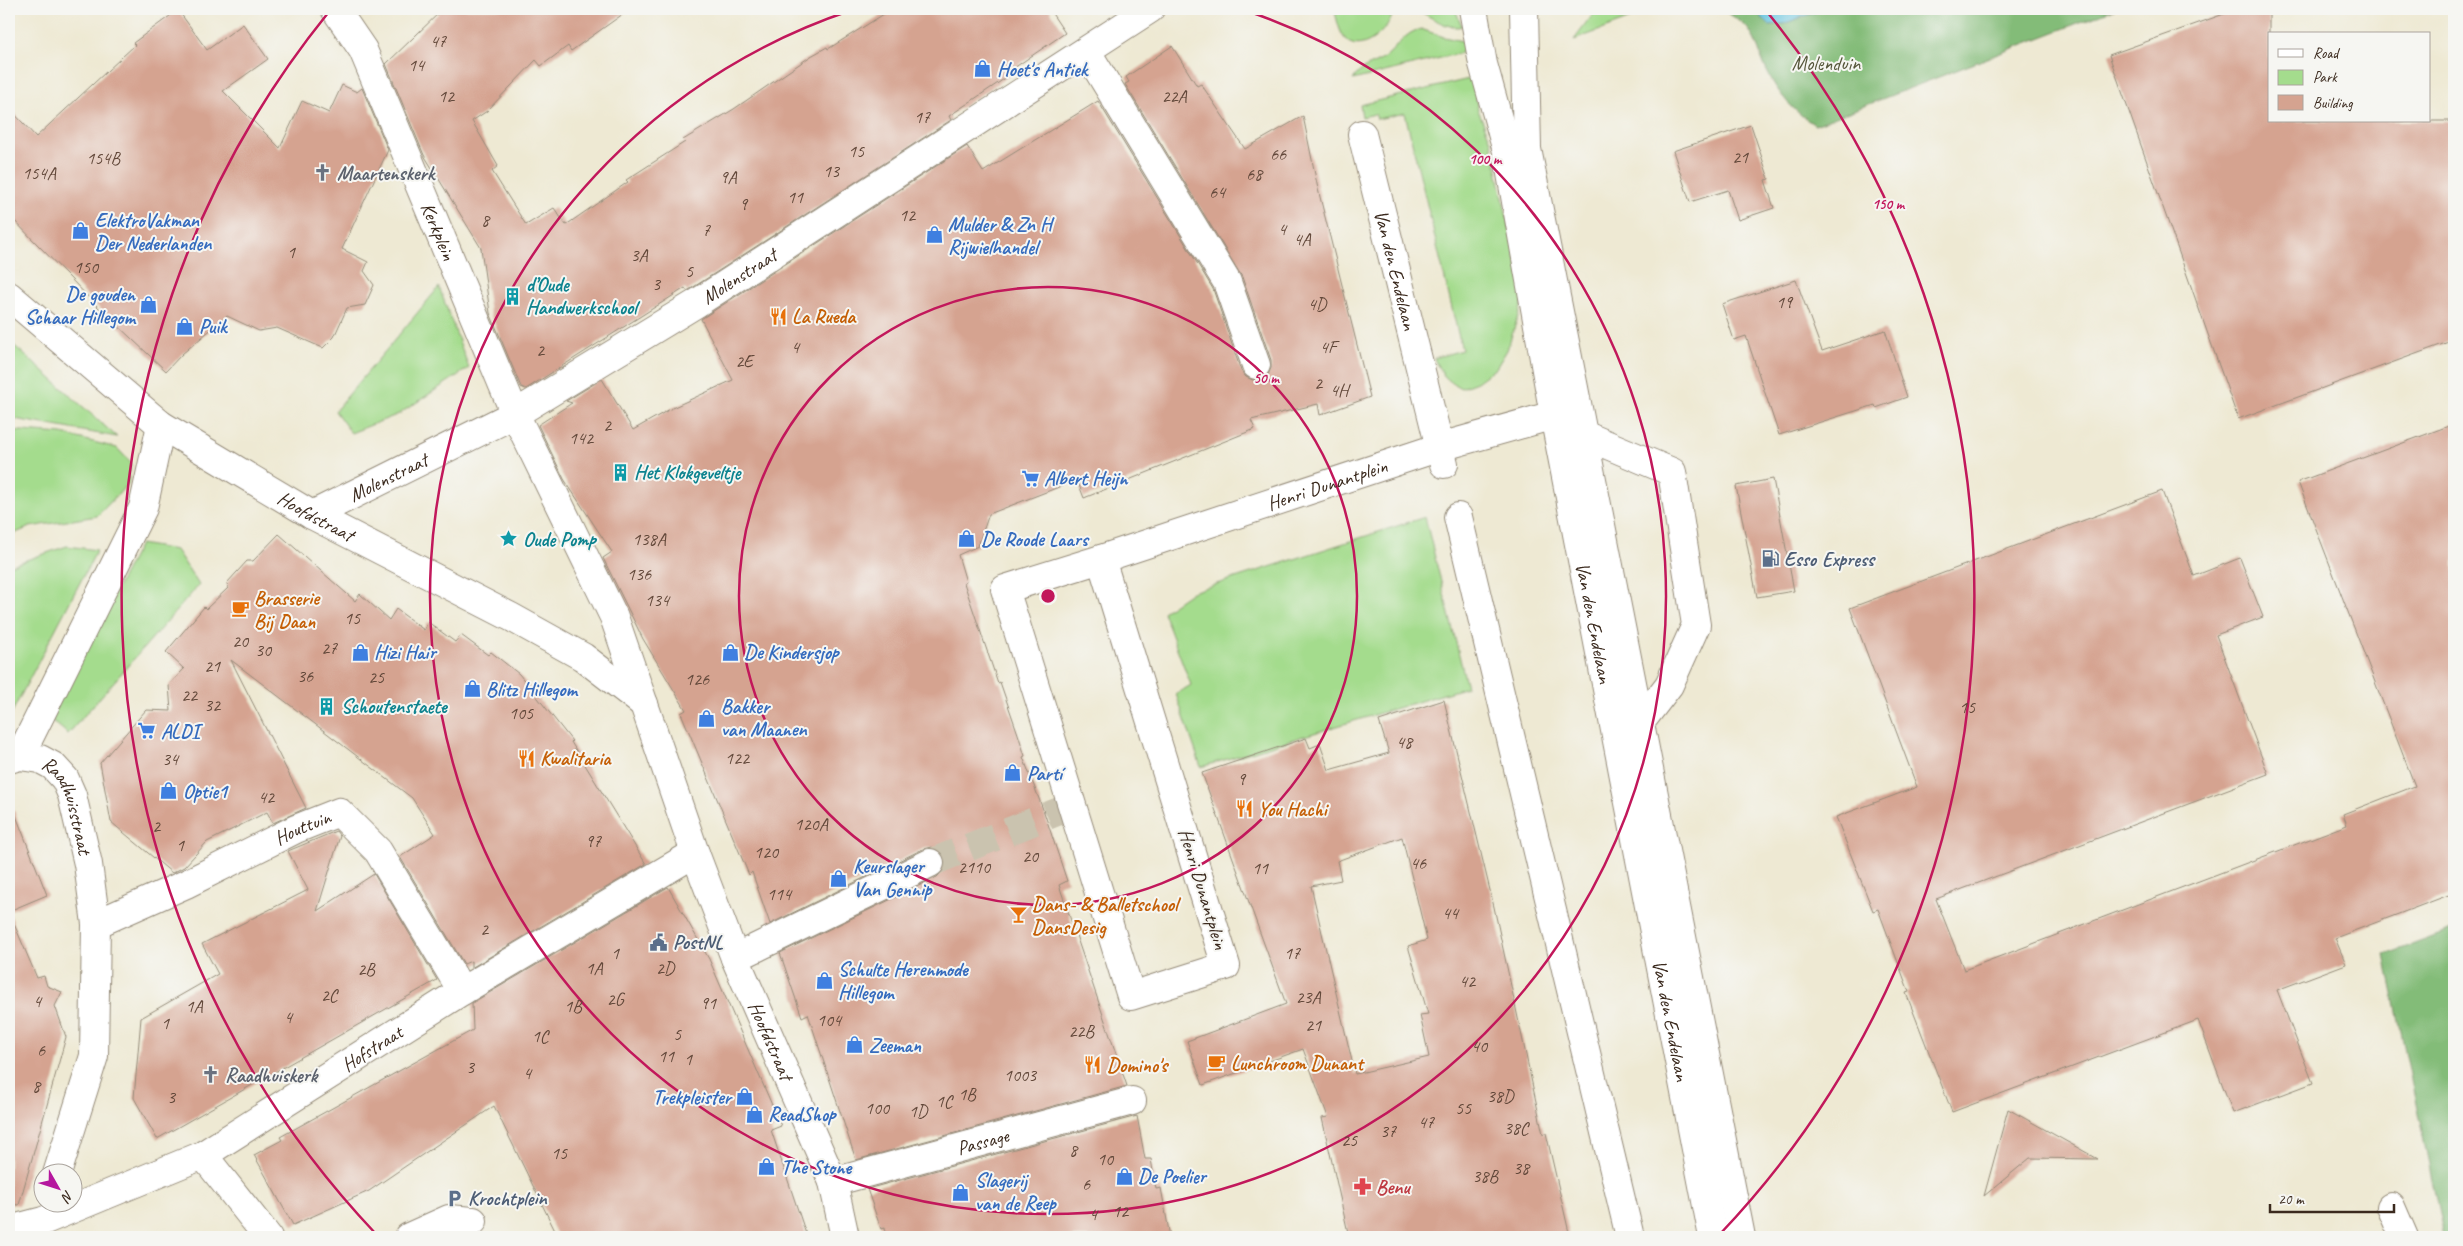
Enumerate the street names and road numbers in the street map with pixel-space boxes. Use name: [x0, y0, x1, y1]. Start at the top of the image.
street label: Kerkplein: [415, 199, 462, 265]
street label: Van den Endelaan: [1369, 207, 1423, 333]
street label: Molenstraat: [697, 240, 784, 309]
street label: Molenstraat: [345, 446, 435, 507]
street label: Henri Dunantplein: [1264, 453, 1391, 516]
street label: Hoofdstraat: [273, 485, 361, 548]
street label: Van den Endelaan: [1570, 560, 1618, 686]
street label: Raadhuisstraat: [38, 750, 98, 859]
street label: Houttuin: [270, 804, 335, 850]
street label: Henri Dunantplein: [1173, 826, 1234, 953]
street label: Van den Endelaan: [1647, 958, 1695, 1084]
street label: Hoofdstraat: [743, 997, 801, 1087]
street label: Hofstraat: [336, 1018, 409, 1077]
street label: Passage: [954, 1122, 1013, 1160]

